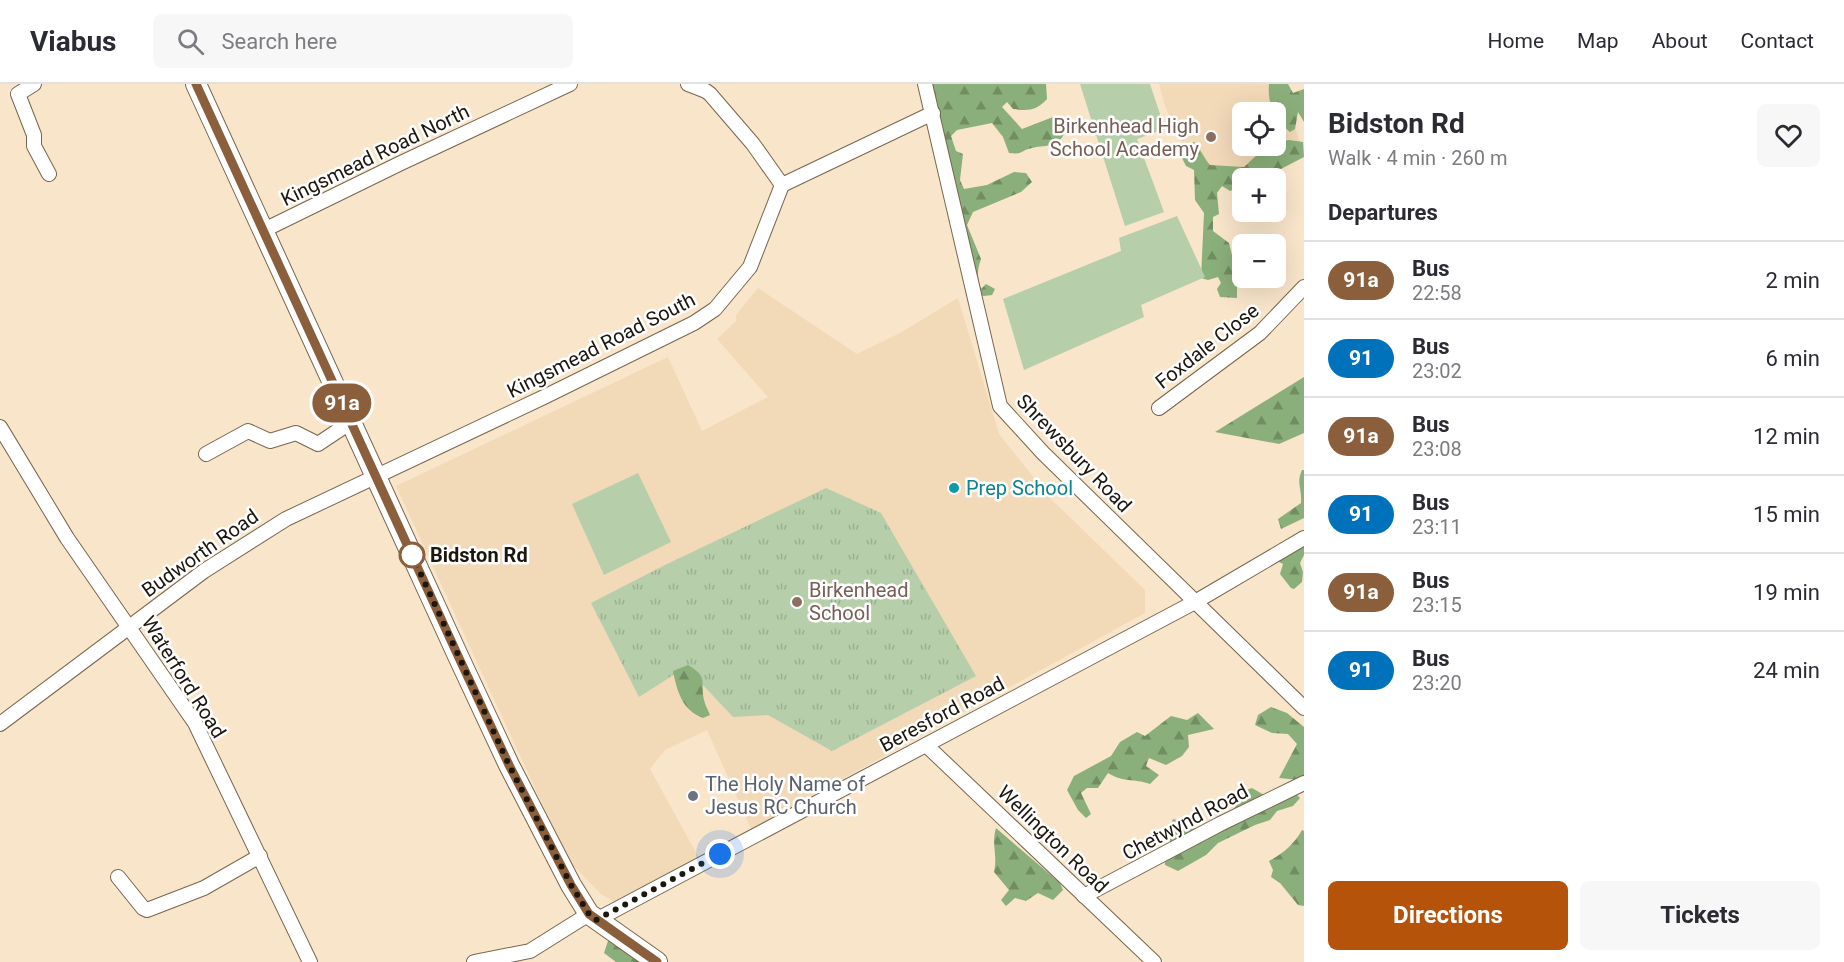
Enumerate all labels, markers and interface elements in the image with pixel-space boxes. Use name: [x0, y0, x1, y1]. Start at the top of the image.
search box: [153, 14, 573, 68]
text: Viabus: [30, 25, 117, 58]
icon: search: [174, 25, 207, 58]
text: Search here: [222, 29, 337, 54]
text: Home: [1488, 29, 1544, 53]
text: Map: [1577, 29, 1619, 53]
text: About: [1652, 29, 1708, 53]
text: Contact: [1741, 29, 1814, 53]
street label: Kingsmead Road North: [277, 99, 473, 211]
map controls: [1232, 102, 1286, 288]
button: locate: [1232, 102, 1286, 156]
button: heart: [1757, 104, 1820, 167]
text: Bidston Rd: [1328, 107, 1465, 140]
place label: Birkenhead High School Academy: [1050, 114, 1200, 161]
marker: Birkenhead High School Academy: [1204, 130, 1218, 144]
text: Walk · 4 min · 260 m: [1328, 146, 1507, 170]
button: +: [1232, 168, 1286, 222]
text: Departures: [1328, 200, 1438, 225]
button: −: [1232, 234, 1286, 288]
text: Bus: [1412, 256, 1450, 281]
text: 91a: [1343, 268, 1379, 292]
text: 2 min: [1765, 268, 1820, 293]
text: 22:58: [1412, 281, 1462, 305]
street label: Kingsmead Road South: [503, 287, 699, 403]
street label: Foxdale Close: [1151, 298, 1263, 394]
text: Bus: [1412, 334, 1450, 359]
text: 91: [1349, 346, 1373, 370]
text: 6 min: [1765, 346, 1820, 371]
text: 23:02: [1412, 359, 1462, 383]
line badge: 91a: [308, 384, 376, 422]
street label: Shrewsbury Road: [1012, 389, 1136, 517]
text: 91a: [324, 391, 360, 415]
text: Bus: [1412, 412, 1450, 437]
text: 91a: [1343, 424, 1379, 448]
text: 12 min: [1753, 424, 1820, 449]
text: 23:08: [1412, 437, 1462, 461]
place label: Prep School: [966, 476, 1073, 500]
marker: Prep School: [947, 481, 961, 495]
text: Bus: [1412, 490, 1450, 515]
text: 91: [1349, 502, 1373, 526]
text: 15 min: [1753, 502, 1820, 527]
street label: Budworth Road: [137, 504, 263, 602]
text: 23:11: [1412, 515, 1462, 539]
marker: Bidston Rd: [399, 542, 425, 568]
place label: Bidston Rd: [430, 543, 528, 567]
text: Bus: [1412, 568, 1450, 593]
place label: Birkenhead School: [809, 578, 908, 625]
text: 91a: [1343, 580, 1379, 604]
text: 19 min: [1753, 580, 1820, 605]
text: 23:15: [1412, 593, 1462, 617]
marker: Birkenhead School: [790, 595, 804, 609]
street label: Waterford Road: [137, 612, 231, 742]
text: Bus: [1412, 646, 1450, 671]
text: 91: [1349, 658, 1373, 682]
text: 24 min: [1753, 658, 1820, 683]
street label: Beresford Road: [876, 671, 1008, 757]
text: 23:20: [1412, 671, 1462, 695]
place label: The Holy Name of Jesus RC Church: [705, 772, 865, 819]
street label: Chetwynd Road: [1118, 779, 1252, 865]
street label: Wellington Road: [993, 780, 1113, 898]
marker: The Holy Name of Jesus RC Church: [686, 789, 700, 803]
your location: [705, 839, 735, 869]
button: Directions: [1328, 881, 1568, 950]
button: Tickets: [1580, 881, 1820, 950]

